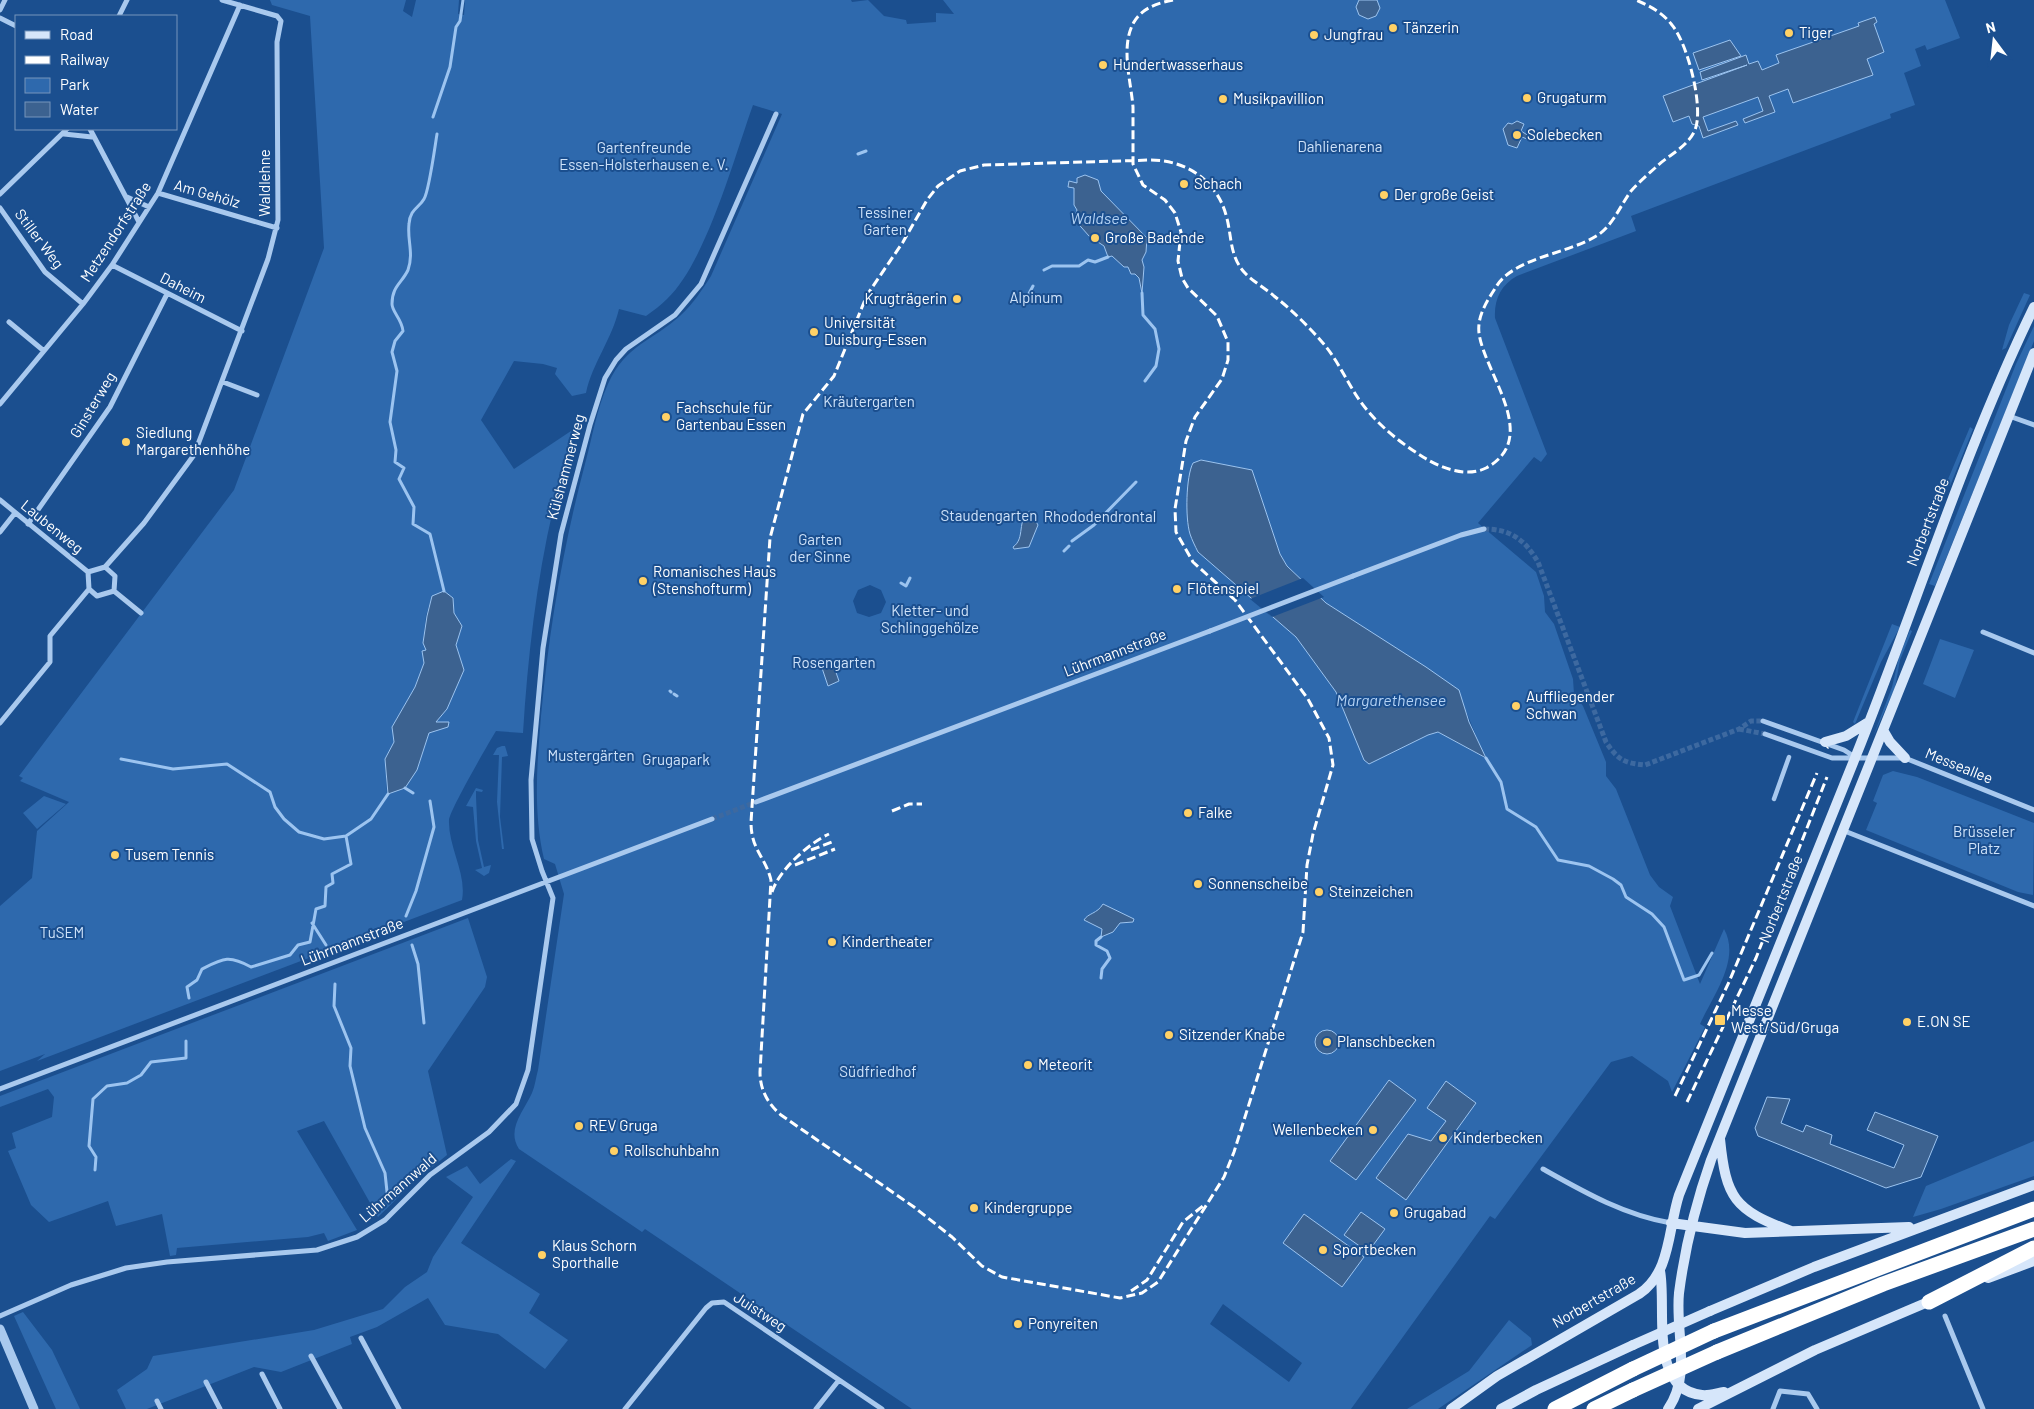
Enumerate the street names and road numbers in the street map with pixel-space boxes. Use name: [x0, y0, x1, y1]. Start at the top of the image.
street label: Waldlehne: [255, 149, 273, 217]
street label: Am Gehölz: [172, 175, 243, 211]
street label: Metzendorfstraße: [76, 178, 154, 285]
street label: Stiller Weg: [12, 205, 68, 272]
street label: Daheim: [158, 268, 209, 306]
street label: Ginsterweg: [65, 368, 119, 441]
street label: Külshammerweg: [542, 412, 588, 522]
street label: Norbertstraße: [1902, 475, 1952, 568]
street label: Laubenweg: [18, 496, 87, 557]
street label: Lührmannstraße: [1061, 624, 1169, 680]
street label: Messeallee: [1923, 743, 1996, 787]
street label: Norbertstraße: [1754, 852, 1806, 945]
street label: Lührmannstraße: [298, 913, 406, 969]
street label: Lührmannwald: [355, 1149, 440, 1226]
street label: Norbertstraße: [1549, 1269, 1638, 1331]
street label: Juistweg: [731, 1287, 791, 1335]

